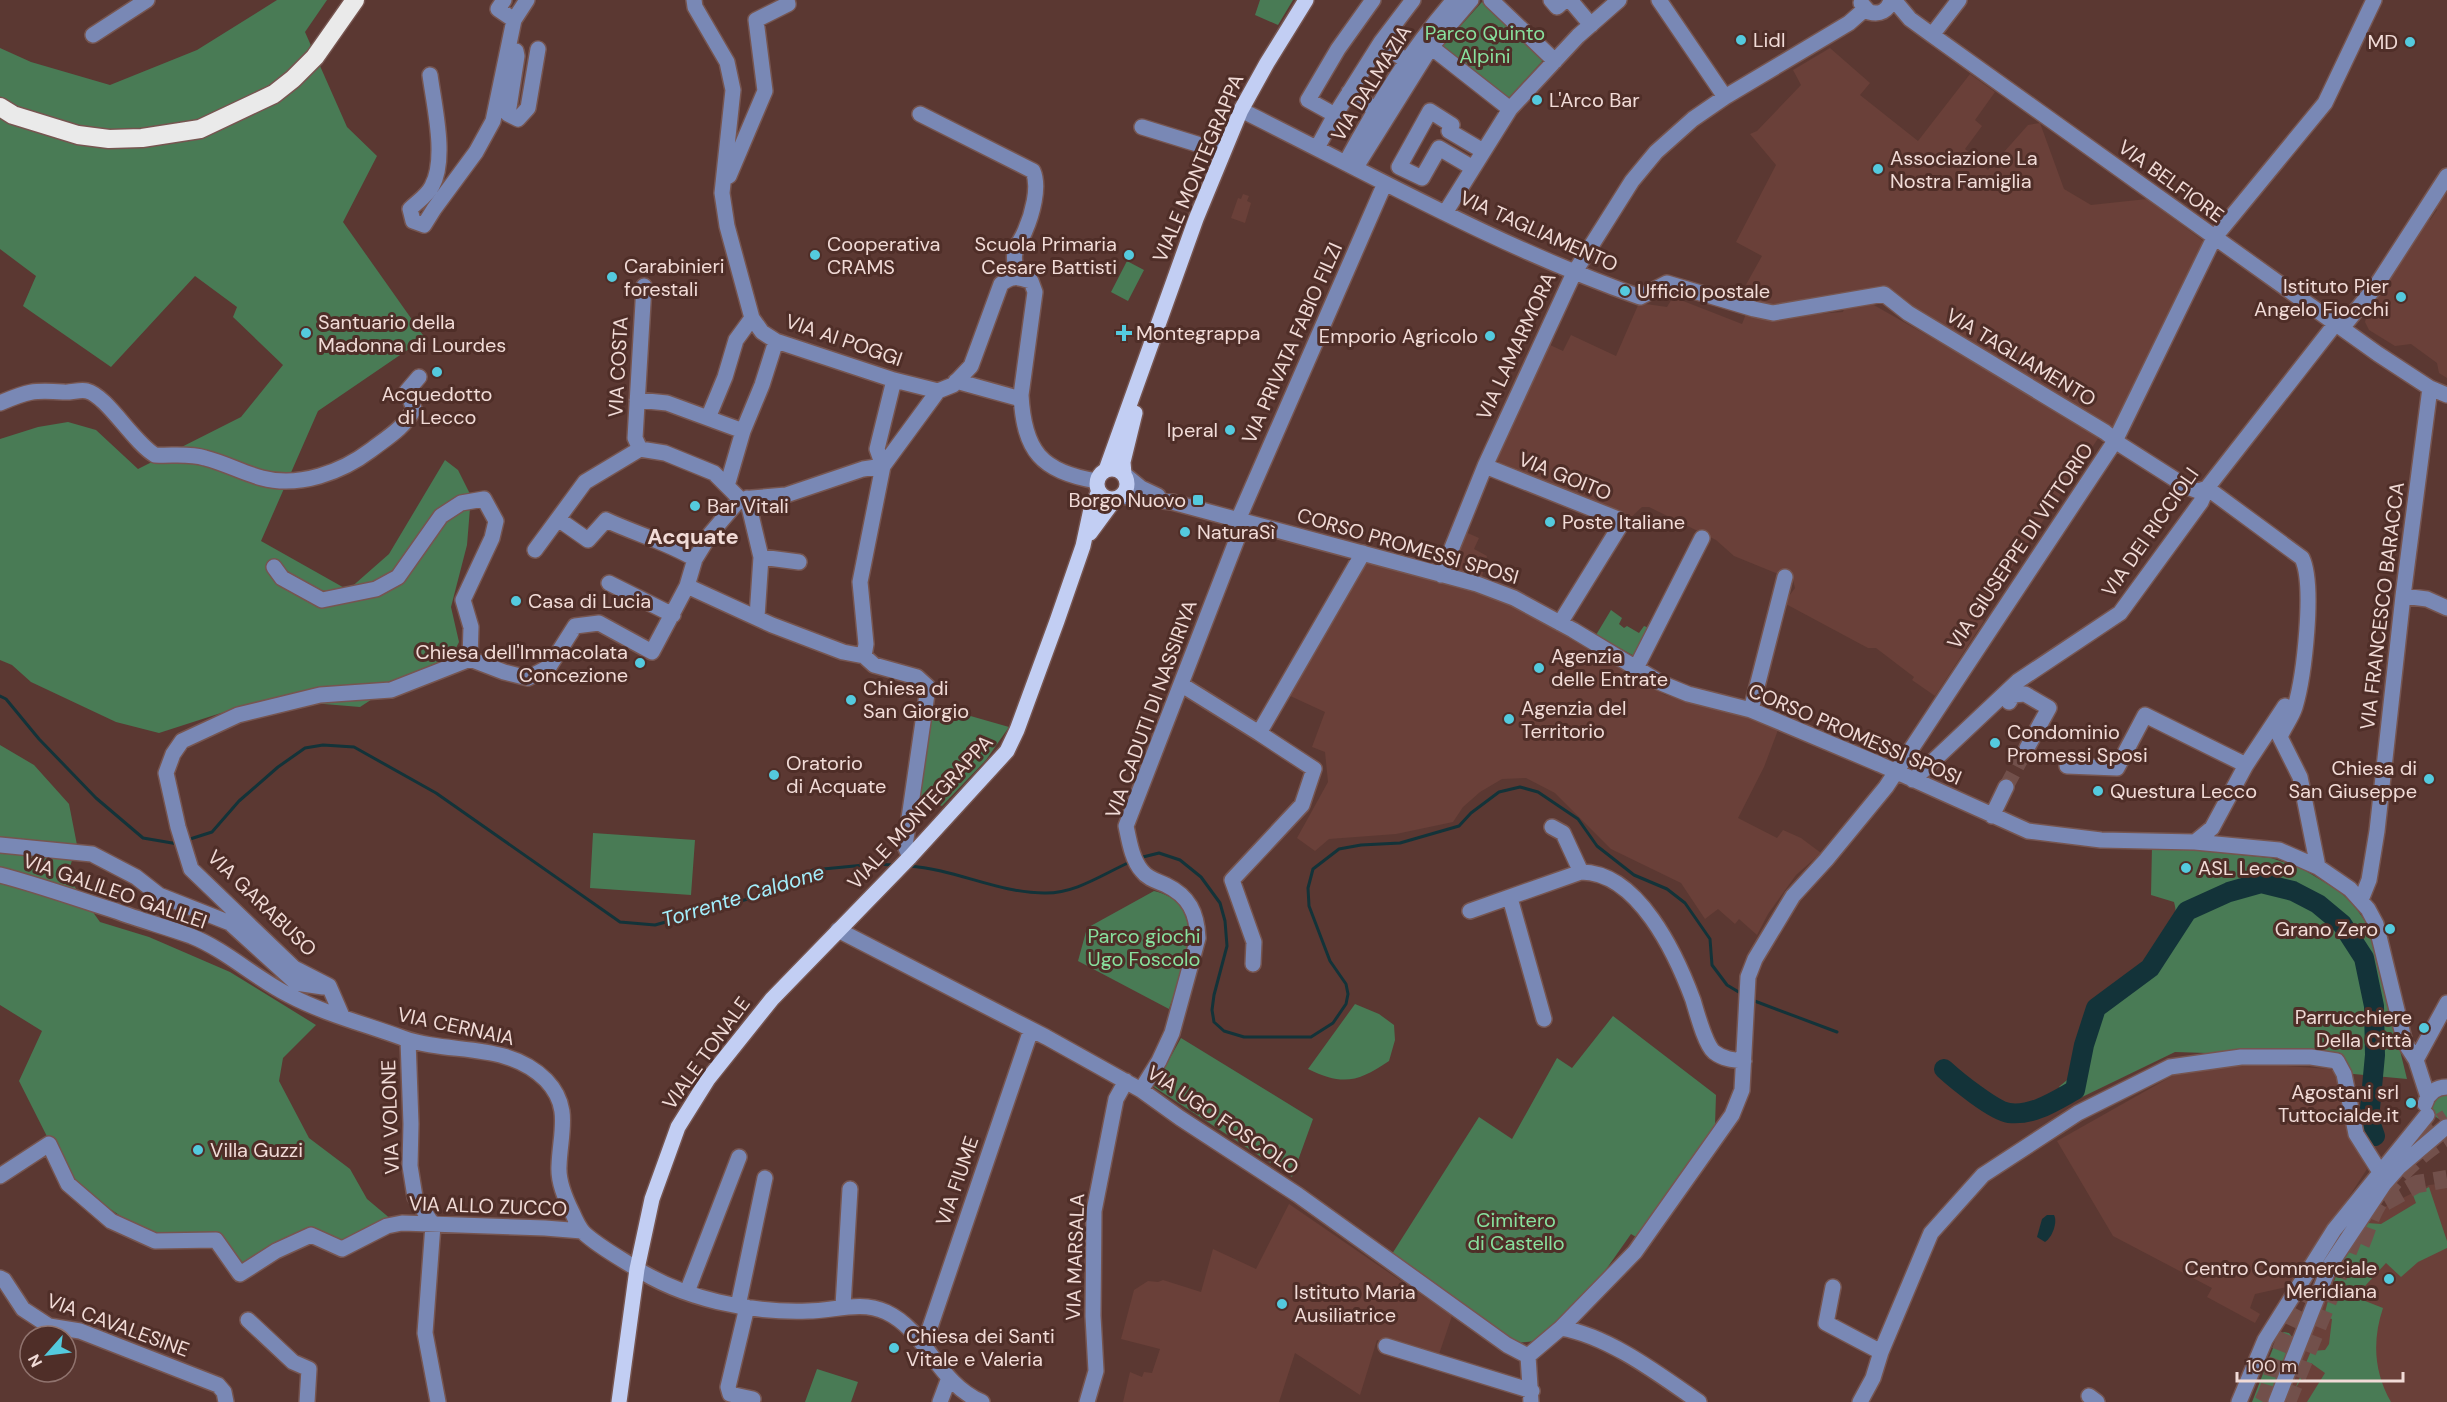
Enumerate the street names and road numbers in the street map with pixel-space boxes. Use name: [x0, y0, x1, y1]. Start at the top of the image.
street label: VIA DALMAZIA: [1325, 20, 1417, 146]
street label: VIALE MONTEGRAPPA: [1147, 70, 1249, 266]
street label: VIA BELFIORE: [2113, 134, 2229, 228]
street label: VIA TAGLIAMENTO: [1456, 184, 1622, 278]
street label: VIA PRIVATA FABIO FILZI: [1236, 238, 1348, 448]
street label: VIA LAMARMORA: [1470, 268, 1562, 424]
street label: VIA TAGLIAMENTO: [1941, 302, 2101, 412]
street label: VIA AI POGGI: [782, 308, 906, 372]
street label: VIA COSTA: [602, 316, 634, 418]
street label: VIA GIUSEPPE DI VITTORIO: [1941, 438, 2099, 654]
street label: VIA GOITO: [1515, 446, 1615, 506]
street label: VIA DEI RICCIOLI: [2096, 462, 2204, 602]
street label: VIA FRANCESCO BARACCA: [2354, 480, 2410, 732]
street label: CORSO PROMESSI SPOSI: [1294, 502, 1522, 590]
street label: VIA CADUTI DI NASSIRIYA: [1099, 596, 1203, 822]
street label: CORSO PROMESSI SPOSI: [1744, 677, 1966, 791]
street label: VIALE MONTEGRAPPA: [842, 729, 998, 895]
street label: VIA GARABUSO: [202, 844, 322, 962]
street label: VIA GALILEO GALILEI: [19, 847, 211, 935]
street label: VIALE TONALE: [656, 991, 756, 1115]
street label: VIA CERNAIA: [395, 1001, 517, 1051]
street label: VIA VOLONE: [375, 1059, 405, 1175]
street label: VIA UGO FOSCOLO: [1142, 1059, 1304, 1181]
street label: VIA FIUME: [930, 1133, 984, 1229]
street label: VIA ALLO ZUCCO: [408, 1190, 568, 1222]
street label: VIA MARSALA: [1060, 1193, 1090, 1321]
street label: VIA CAVALESINE: [43, 1287, 193, 1363]

